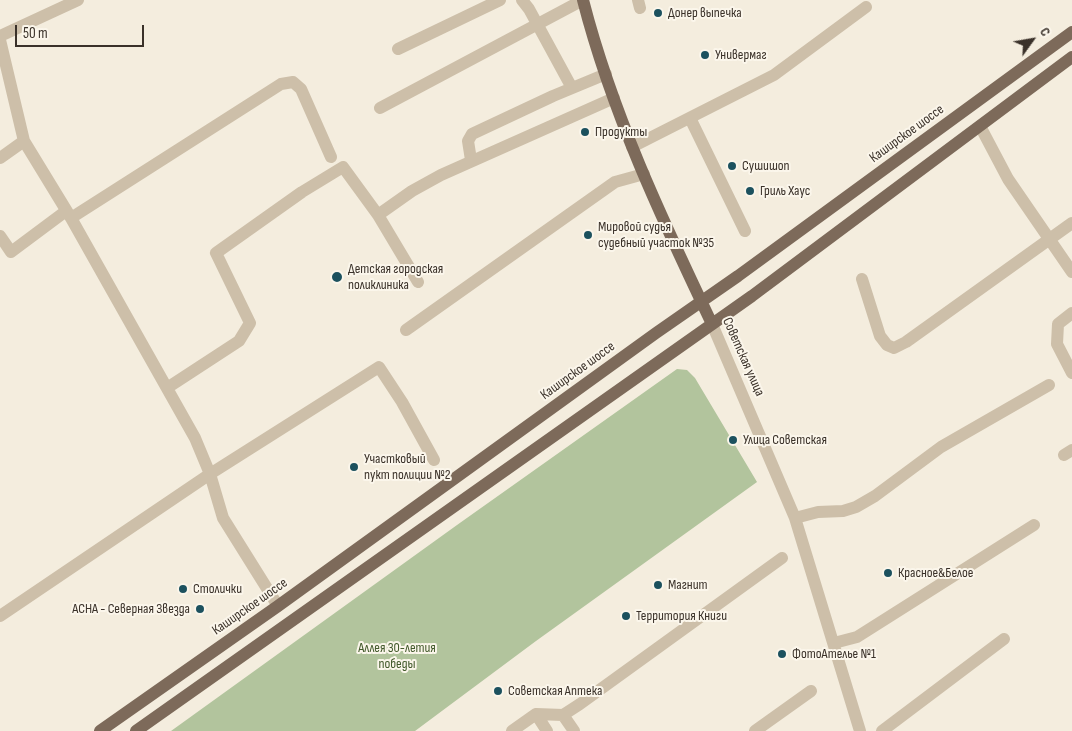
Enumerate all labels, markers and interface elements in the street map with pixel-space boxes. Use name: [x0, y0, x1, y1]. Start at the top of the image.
place label: Донер выпечка: [668, 5, 742, 21]
marker: Донер выпечка: [652, 7, 664, 19]
scale bar: [18, 15, 146, 47]
north arrow: [1007, 15, 1057, 65]
text: 50 m: [23, 24, 48, 43]
text: С: [1036, 24, 1054, 39]
place label: Универмаг: [715, 47, 767, 63]
marker: Универмаг: [699, 49, 711, 61]
street label: Каширское шоссе: [866, 101, 948, 167]
place label: Продукты: [595, 124, 647, 140]
marker: Продукты: [579, 126, 591, 138]
place label: Сушишоп: [742, 158, 790, 174]
marker: Сушишоп: [726, 160, 738, 172]
place label: Гриль Хаус: [760, 183, 810, 199]
marker: Гриль Хаус: [744, 185, 756, 197]
place label: Мировой судья судебный участок №35: [598, 219, 714, 252]
marker: Мировой судья судебный участок №35: [582, 229, 594, 241]
place label: Детская городская поликлиника: [348, 261, 443, 294]
marker: Детская городская поликлиника: [330, 270, 344, 284]
street label: Советская улица: [718, 315, 768, 399]
street label: Каширское шоссе: [537, 338, 619, 404]
place label: Улица Советская: [743, 432, 827, 448]
marker: Улица Советская: [727, 434, 739, 446]
place label: Участковый пукт полиции №2: [364, 451, 451, 484]
marker: Участковый пукт полиции №2: [348, 461, 360, 473]
place label: Красное&Белое: [898, 565, 973, 581]
marker: Красное&Белое: [882, 567, 894, 579]
street label: Каширское шоссе: [209, 575, 291, 639]
place label: Магнит: [668, 577, 708, 593]
marker: Магнит: [652, 579, 664, 591]
place label: Столички: [193, 581, 242, 597]
marker: Столички: [177, 583, 189, 595]
place label: АСНА - Северная Звезда: [72, 601, 190, 617]
marker: АСНА - Северная Звезда: [194, 603, 206, 615]
place label: Территория Книги: [636, 608, 727, 624]
marker: Территория Книги: [620, 610, 632, 622]
park label: Аллея 30-летия победы: [358, 640, 436, 672]
place label: ФотоАтелье №1: [792, 646, 876, 662]
marker: ФотоАтелье №1: [776, 648, 788, 660]
place label: Советская Аптека: [508, 683, 602, 699]
marker: Советская Аптека: [492, 685, 504, 697]

